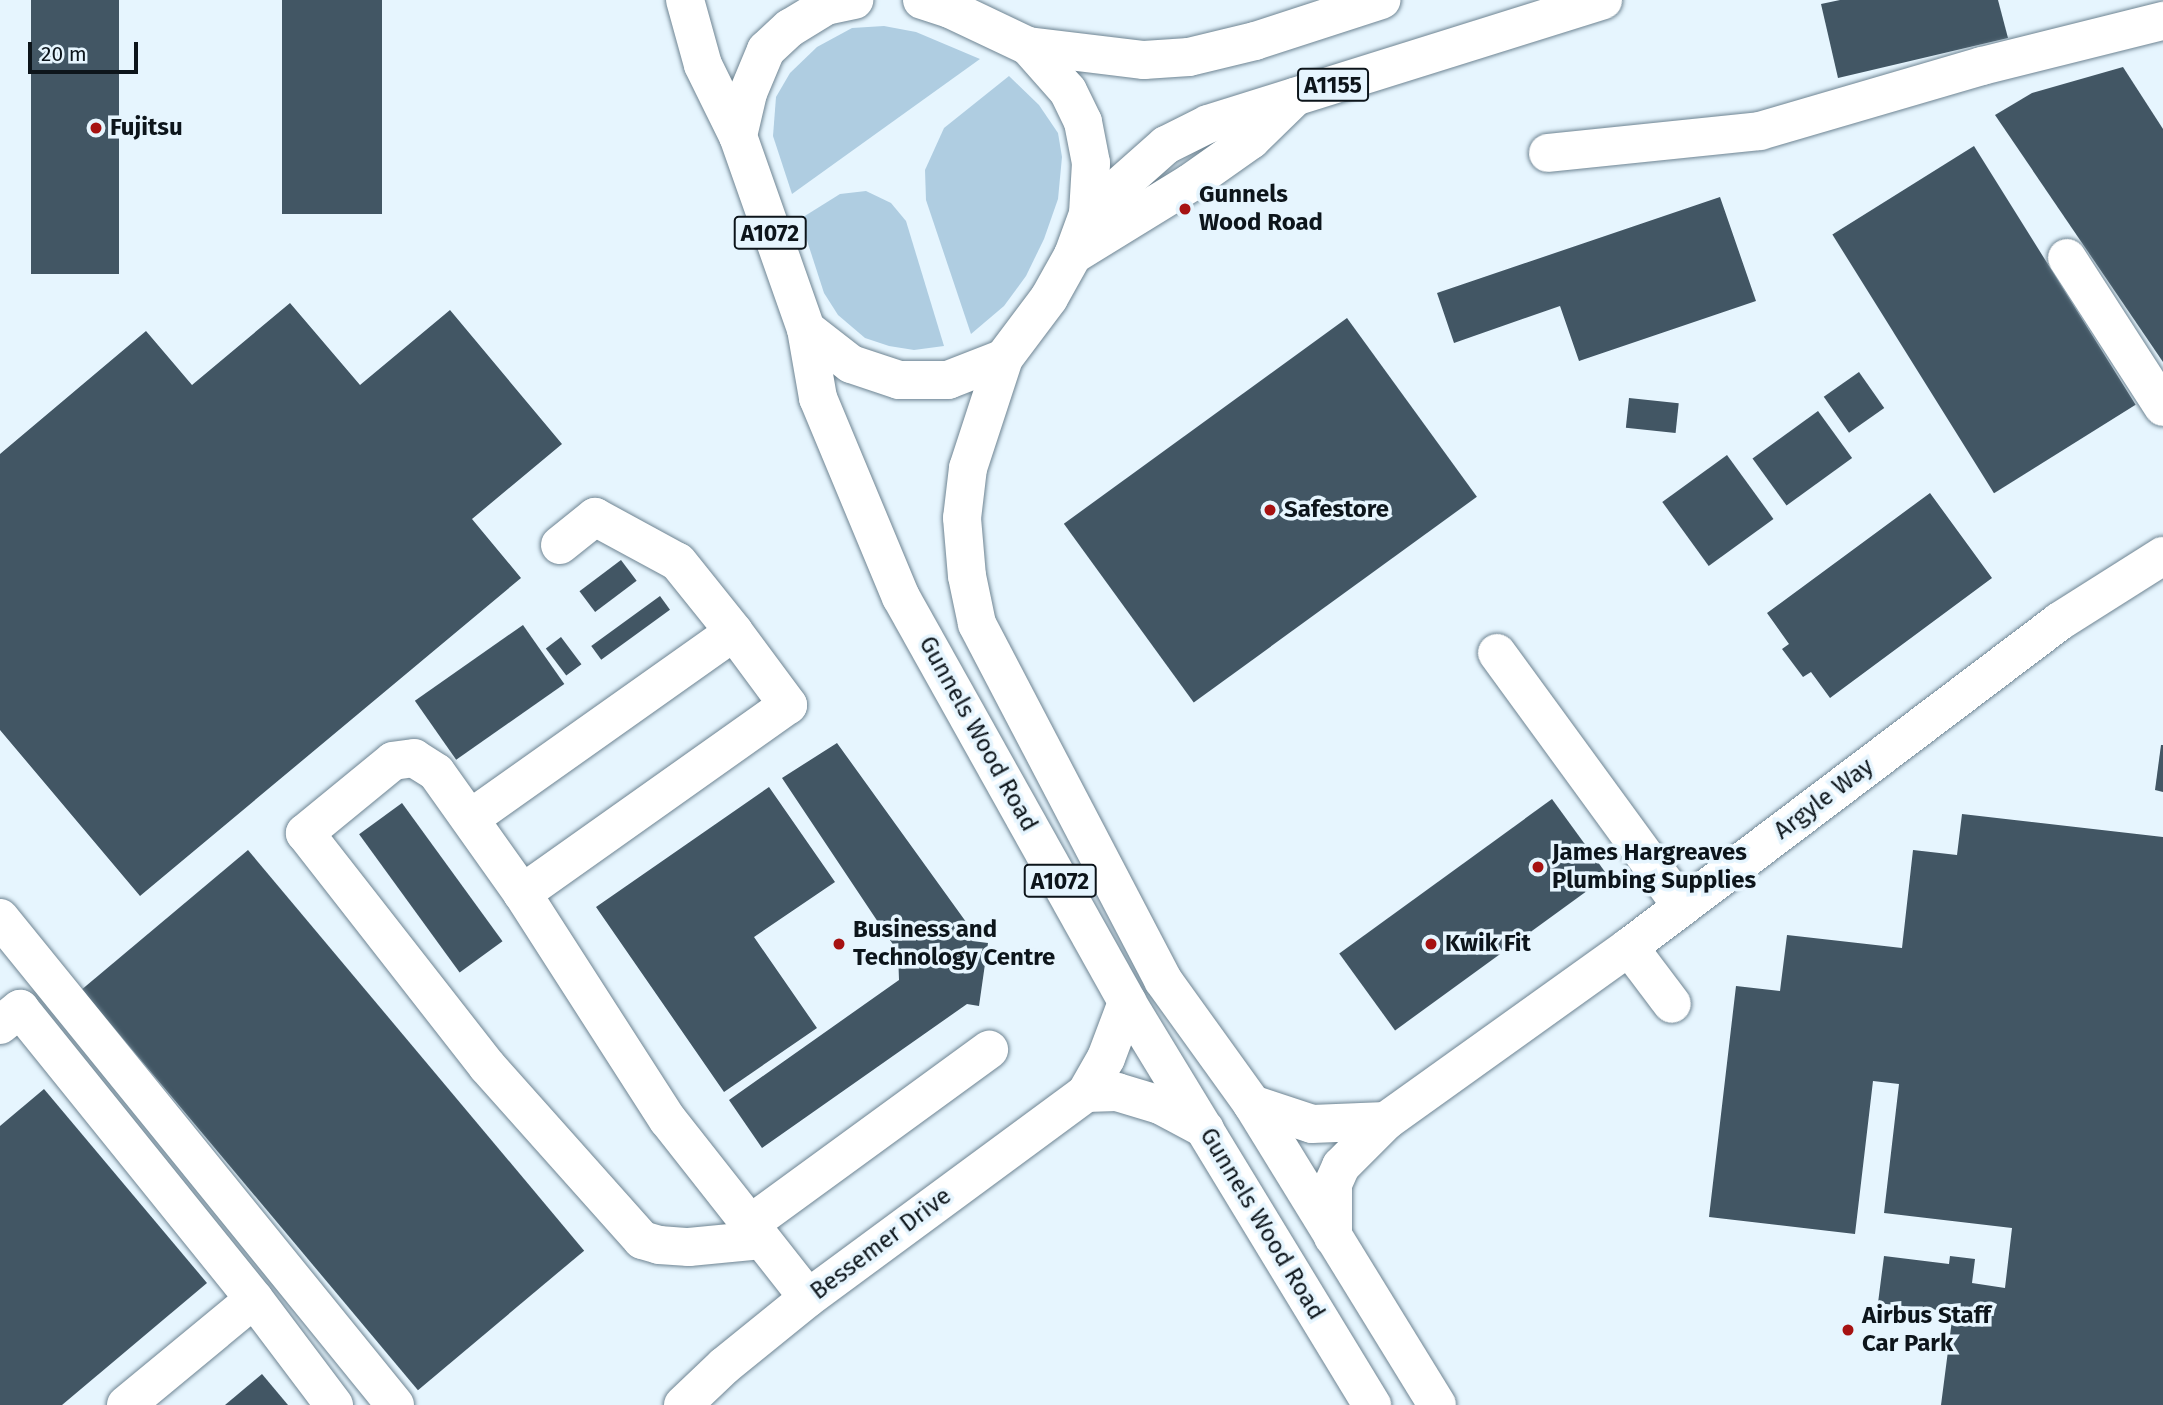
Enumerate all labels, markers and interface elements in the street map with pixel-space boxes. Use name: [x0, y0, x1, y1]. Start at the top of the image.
scale bar: [32, 28, 142, 72]
text: 20 m: [41, 41, 87, 67]
road number: A1155: [1296, 66, 1370, 104]
place label: Fujitsu: [110, 114, 183, 142]
marker: Fujitsu: [88, 120, 104, 136]
place label: Gunnels Wood Road: [1199, 181, 1323, 237]
marker: Gunnels Wood Road: [1177, 201, 1193, 217]
road number: A1072: [733, 214, 807, 252]
place label: Safestore: [1284, 496, 1389, 524]
marker: Safestore: [1262, 502, 1278, 518]
street label: Gunnels Wood Road: [912, 631, 1044, 837]
street label: Argyle Way: [1769, 752, 1879, 846]
place label: James Hargreaves Plumbing Supplies: [1552, 839, 1756, 895]
marker: James Hargreaves Plumbing Supplies: [1530, 859, 1546, 875]
road number: A1072: [1023, 862, 1097, 900]
place label: Business and Technology Centre: [853, 916, 1055, 972]
place label: Kwik Fit: [1445, 930, 1531, 958]
marker: Business and Technology Centre: [831, 936, 847, 952]
marker: Kwik Fit: [1423, 936, 1439, 952]
street label: Gunnels Wood Road: [1193, 1123, 1331, 1325]
street label: Bessemer Drive: [805, 1182, 957, 1306]
place label: Airbus Staff Car Park: [1862, 1302, 1991, 1358]
marker: Airbus Staff Car Park: [1840, 1322, 1856, 1338]

